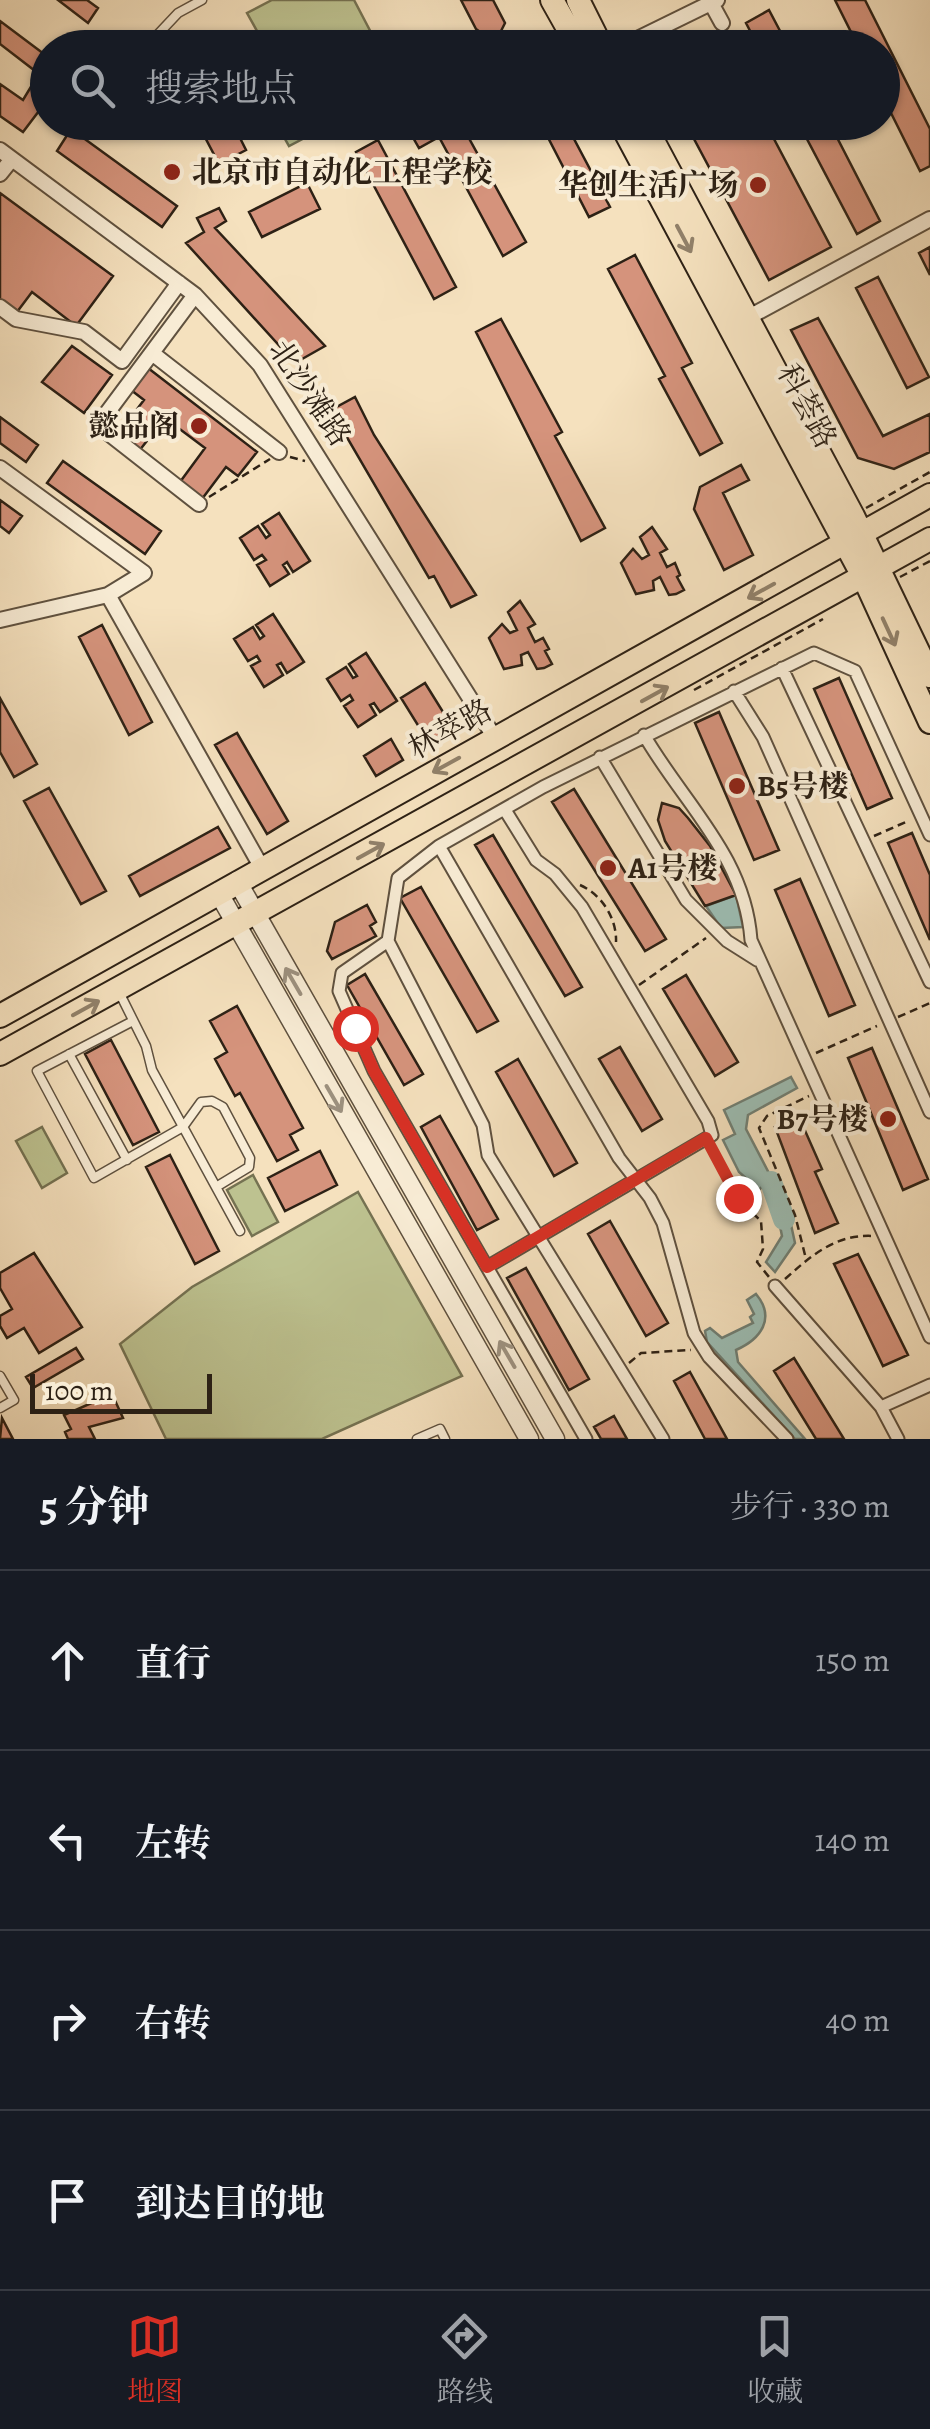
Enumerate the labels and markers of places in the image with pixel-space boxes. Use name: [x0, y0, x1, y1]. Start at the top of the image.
place label: 北京市自动化工程学校: [192, 152, 492, 192]
marker: 北京市自动化工程学校: [161, 161, 183, 183]
place label: 华创生活广场: [558, 165, 738, 205]
marker: 华创生活广场: [747, 174, 769, 196]
place label: 懿品阁: [89, 406, 179, 446]
marker: 懿品阁: [188, 415, 210, 437]
place label: B5号楼: [757, 766, 849, 806]
marker: B5号楼: [726, 775, 748, 797]
place label: A1号楼: [627, 848, 718, 888]
marker: A1号楼: [597, 857, 619, 879]
place label: B7号楼: [776, 1099, 868, 1139]
marker: B7号楼: [877, 1108, 899, 1130]

